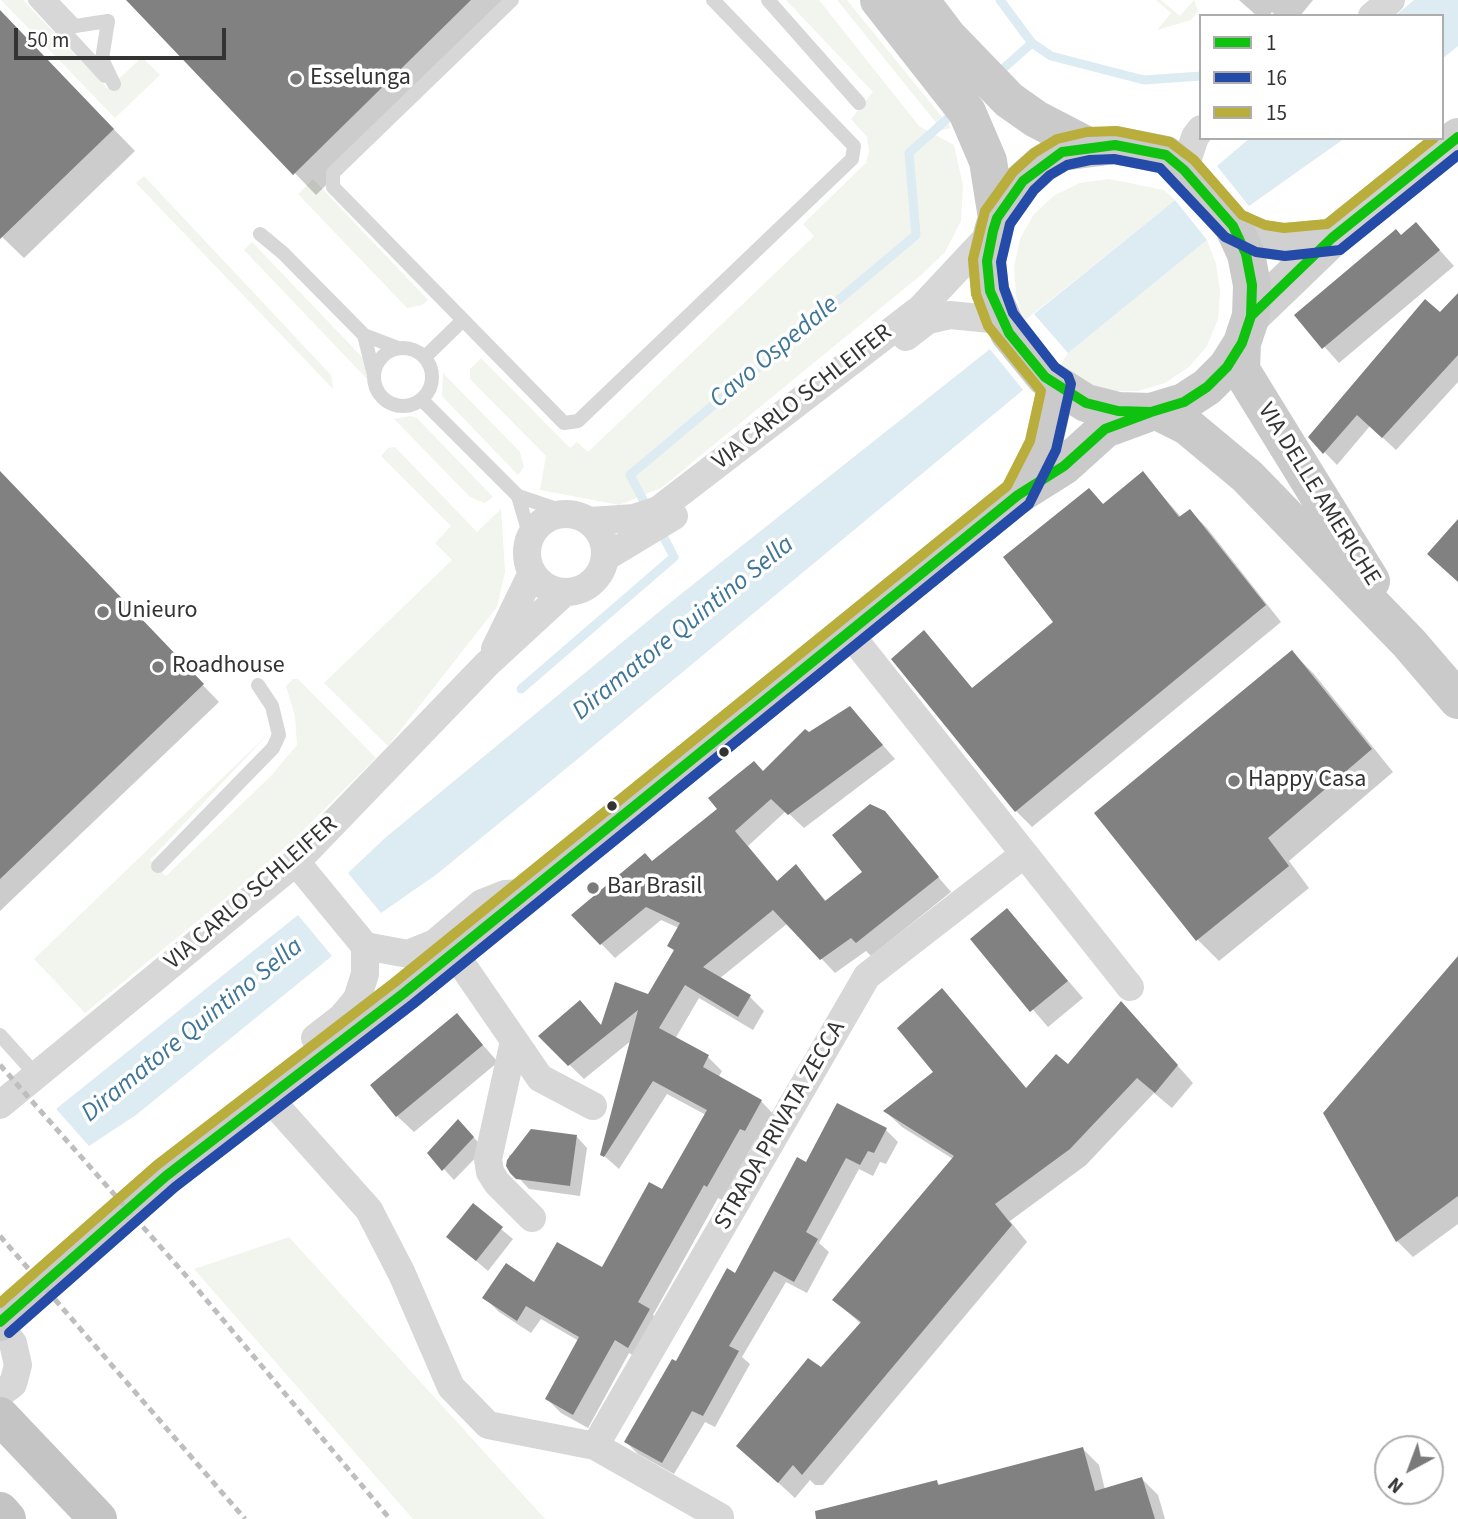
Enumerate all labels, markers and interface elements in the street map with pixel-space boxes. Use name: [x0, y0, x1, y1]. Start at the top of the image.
scale bar: [18, 14, 229, 58]
legend: [1199, 14, 1444, 140]
text: 50 m: [27, 25, 69, 55]
text: 1: [1266, 28, 1276, 58]
text: 16: [1266, 63, 1287, 93]
place label: Esselunga: [310, 65, 411, 93]
marker: Esselunga: [288, 71, 304, 87]
text: 15: [1266, 98, 1287, 128]
water label: Cavo Ospedale: [704, 290, 846, 416]
street label: VIA CARLO SCHLEIFER: [708, 319, 898, 477]
street label: VIA DELLE AMERICHE: [1250, 398, 1386, 592]
water label: Diramatore Quintino Sella: [567, 530, 801, 728]
place label: Unieuro: [117, 598, 198, 626]
marker: Unieuro: [95, 604, 111, 620]
place label: Roadhouse: [172, 653, 285, 681]
marker: Roadhouse: [150, 659, 166, 675]
unlabelled marker: [717, 745, 731, 759]
place label: Happy Casa: [1248, 767, 1366, 795]
marker: Happy Casa: [1226, 773, 1242, 789]
unlabelled marker: [605, 799, 619, 813]
street label: VIA CARLO SCHLEIFER: [160, 811, 344, 977]
place label: Bar Brasil: [607, 874, 702, 902]
marker: Bar Brasil: [585, 880, 601, 896]
water label: Diramatore Quintino Sella: [76, 932, 310, 1130]
street label: STRADA PRIVATA ZECCA: [709, 1016, 853, 1236]
north arrow: [1374, 1435, 1444, 1505]
text: N: [1383, 1470, 1410, 1499]

